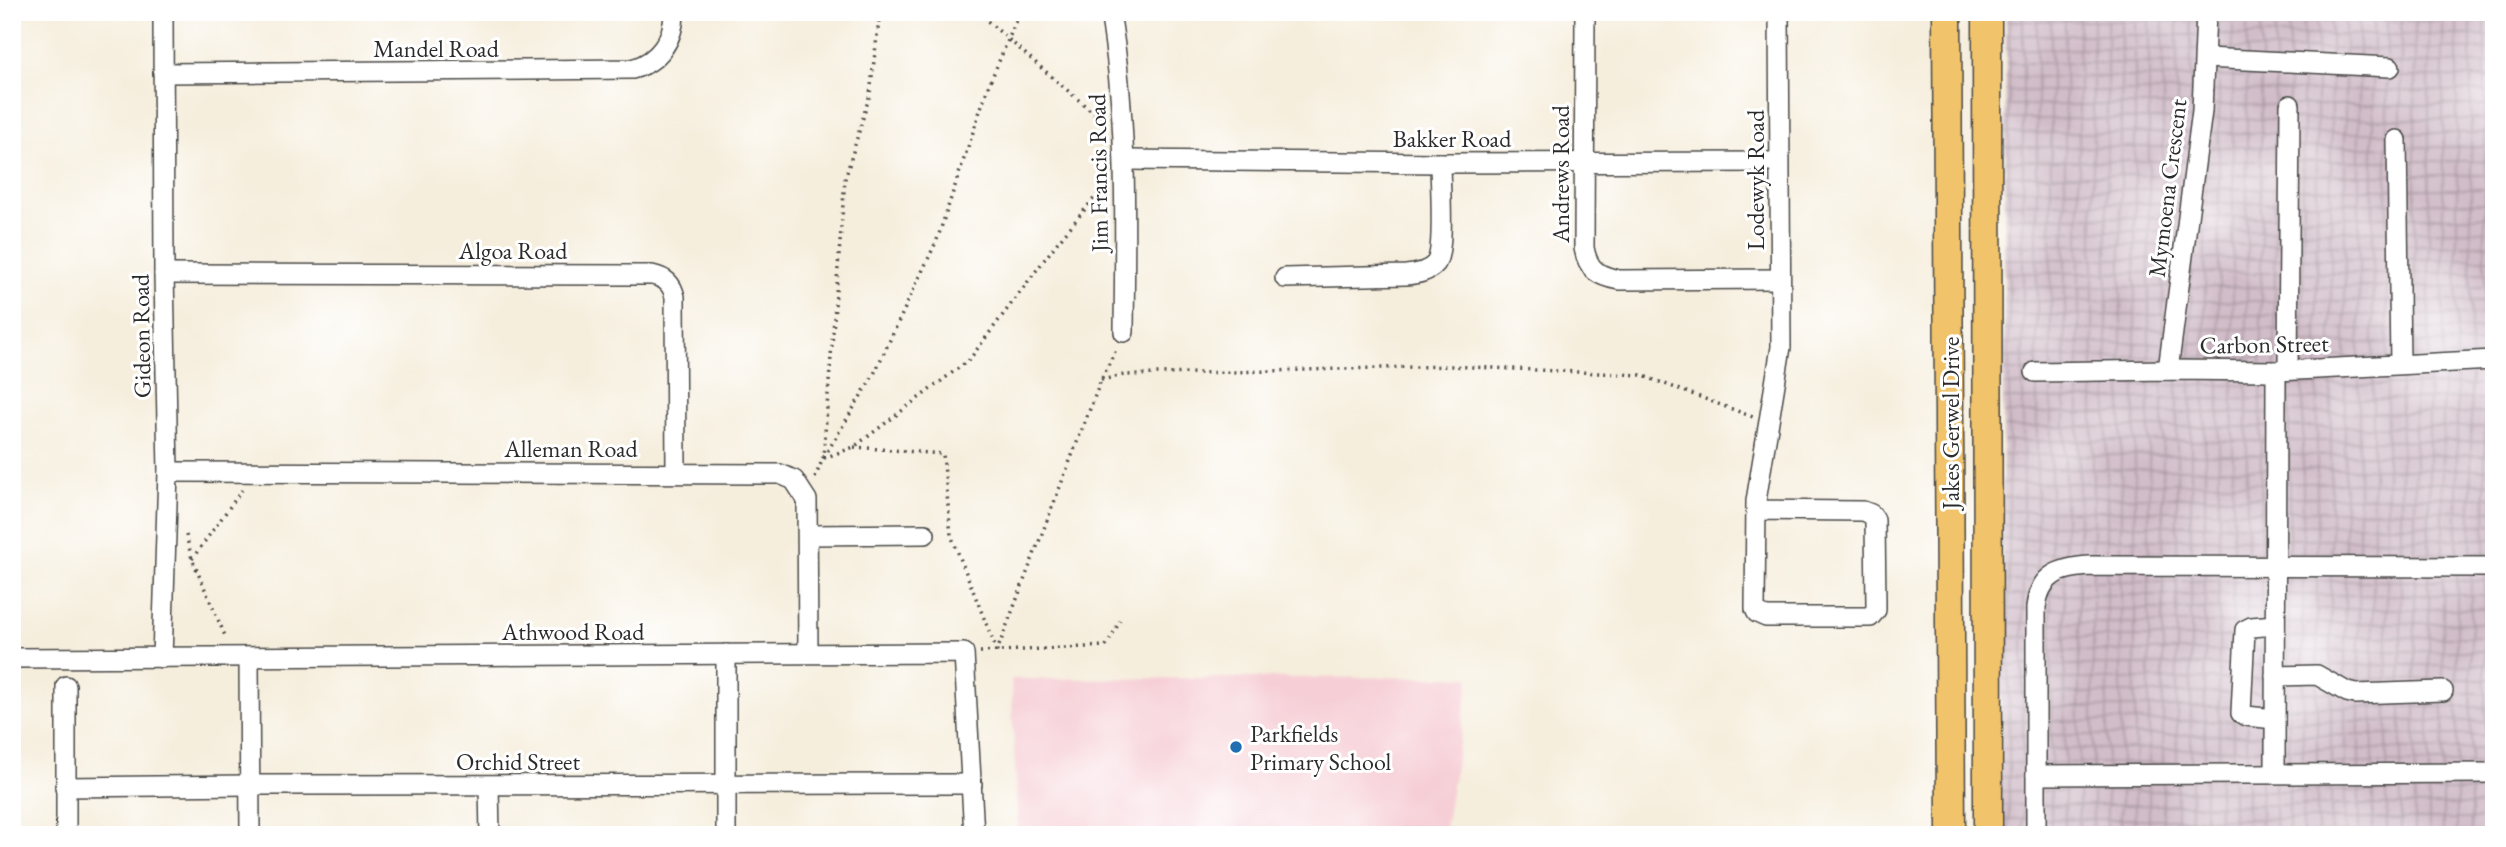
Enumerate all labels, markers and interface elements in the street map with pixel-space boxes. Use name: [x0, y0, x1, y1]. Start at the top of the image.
street label: Mandel Road: [373, 33, 500, 64]
street label: Jim Francis Road: [1081, 93, 1115, 255]
street label: Mymoena Crescent: [2141, 97, 2193, 279]
street label: Andrews Road: [1545, 104, 1576, 244]
street label: Lodewyk Road: [1740, 109, 1771, 250]
street label: Bakker Road: [1393, 123, 1512, 154]
street label: Algoa Road: [458, 235, 568, 266]
street label: Gideon Road: [124, 273, 158, 398]
street label: Carbon Street: [2199, 327, 2329, 361]
street label: Jakes Gerwel Drive: [1935, 337, 1966, 511]
street label: Alleman Road: [503, 433, 639, 464]
street label: Athwood Road: [501, 616, 645, 647]
place label: Parkfields Primary School: [1250, 718, 1391, 777]
marker: Parkfields Primary School: [1228, 739, 1244, 755]
street label: Orchid Street: [456, 746, 580, 777]

